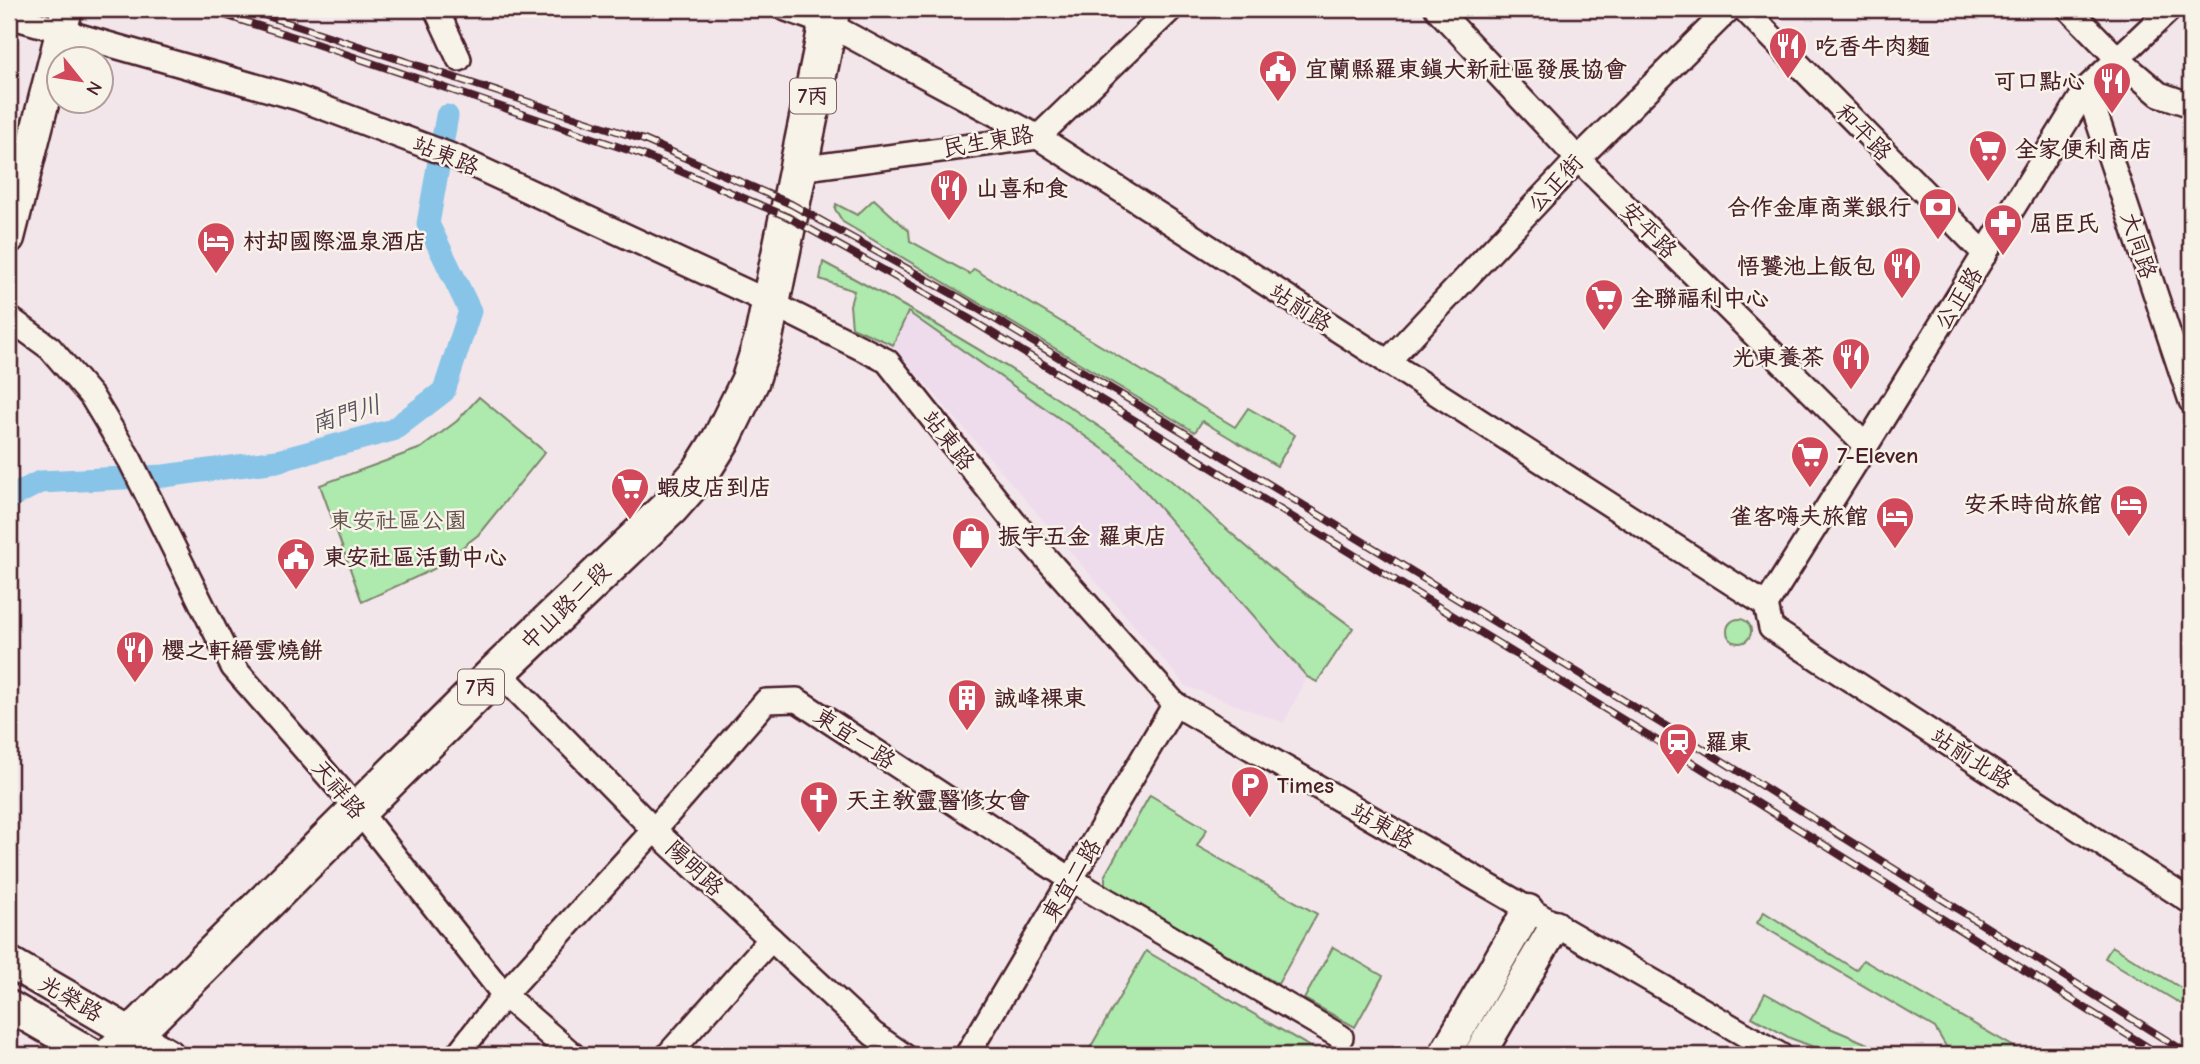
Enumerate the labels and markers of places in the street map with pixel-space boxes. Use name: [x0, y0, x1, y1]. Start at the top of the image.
restaurant icon: 吃香牛肉麵: [1767, 25, 1809, 80]
place label: 吃香牛肉麵: [1815, 33, 1930, 60]
public building icon: 宜蘭縣羅東鎮大新社區發展協會: [1257, 48, 1299, 103]
place label: 宜蘭縣羅東鎮大新社區發展協會: [1305, 56, 1627, 83]
restaurant icon: 可口點心: [2091, 60, 2133, 115]
place label: 可口點心: [1993, 68, 2085, 95]
supermarket icon: 全家便利商店: [1967, 128, 2009, 183]
place label: 全家便利商店: [2015, 136, 2153, 163]
restaurant icon: 山喜和食: [928, 167, 970, 222]
place label: 山喜和食: [976, 175, 1068, 202]
bank icon: 合作金庫商業銀行: [1917, 186, 1959, 241]
place label: 合作金庫商業銀行: [1727, 194, 1911, 221]
pharmacy icon: 屈臣氏: [1982, 202, 2024, 257]
place label: 屈臣氏: [2030, 210, 2099, 237]
hotel icon: 村却國際溫泉酒店: [195, 220, 237, 275]
place label: 村却國際溫泉酒店: [243, 228, 427, 255]
restaurant icon: 悟饕池上飯包: [1881, 245, 1923, 300]
place label: 悟饕池上飯包: [1737, 253, 1875, 280]
supermarket icon: 全聯福利中心: [1583, 277, 1625, 332]
place label: 全聯福利中心: [1631, 285, 1769, 312]
restaurant icon: 光東養茶: [1830, 336, 1872, 391]
place label: 光東養茶: [1732, 344, 1824, 371]
supermarket icon: 7-Eleven: [1789, 434, 1831, 489]
place label: 7-Eleven: [1837, 442, 1918, 469]
supermarket icon: 蝦皮店到店: [609, 466, 651, 521]
place label: 蝦皮店到店: [657, 474, 772, 501]
hotel icon: 安禾時尚旅館: [2108, 483, 2150, 538]
place label: 安禾時尚旅館: [1964, 491, 2102, 518]
hotel icon: 雀客嗨夫旅館: [1874, 495, 1916, 550]
place label: 雀客嗨夫旅館: [1730, 503, 1868, 530]
shop icon: 振宇五金 羅東店: [950, 515, 992, 570]
place label: 振宇五金 羅東店: [998, 523, 1167, 550]
public building icon: 東安社區活動中心: [275, 536, 317, 591]
place label: 東安社區活動中心: [323, 544, 507, 571]
restaurant icon: 櫻之軒縉雲燒餅: [114, 629, 156, 684]
place label: 櫻之軒縉雲燒餅: [162, 637, 323, 664]
building icon: 誠峰裸東: [946, 677, 988, 732]
place label: 誠峰裸東: [994, 685, 1086, 712]
station icon: 羅東: [1657, 721, 1699, 776]
place label: 羅東: [1705, 729, 1751, 756]
parking icon: Times: [1229, 764, 1271, 819]
place label: Times: [1277, 772, 1334, 799]
church icon: 天主教靈醫修女會: [798, 779, 840, 834]
place label: 天主教靈醫修女會: [846, 787, 1030, 814]

